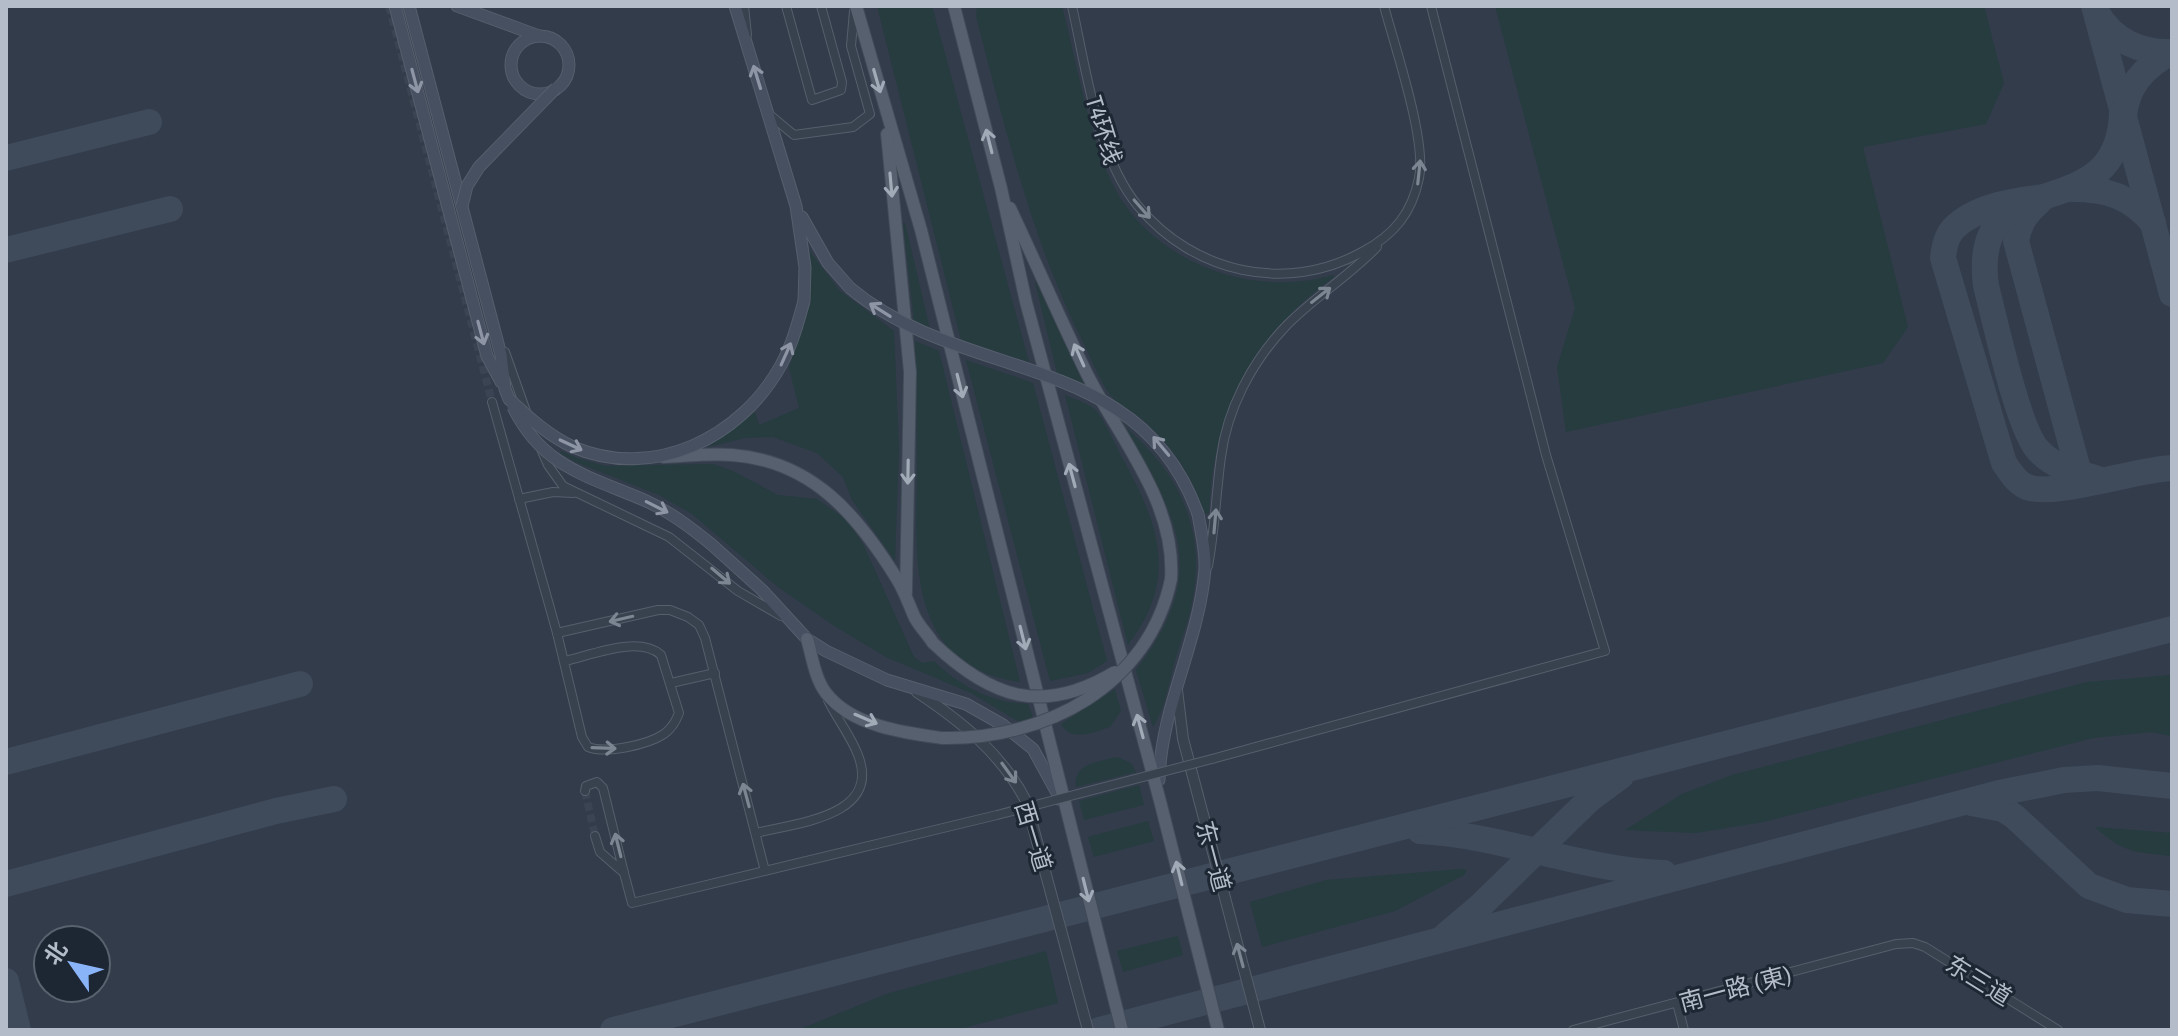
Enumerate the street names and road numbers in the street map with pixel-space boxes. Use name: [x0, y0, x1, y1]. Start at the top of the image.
street label: T4环线: [1078, 91, 1130, 169]
street label: 西一道: [1008, 797, 1060, 875]
street label: 东一道: [1189, 817, 1239, 895]
street label: 东三道: [1940, 947, 2018, 1013]
street label: 南一路 (東): [1676, 958, 1794, 1018]

